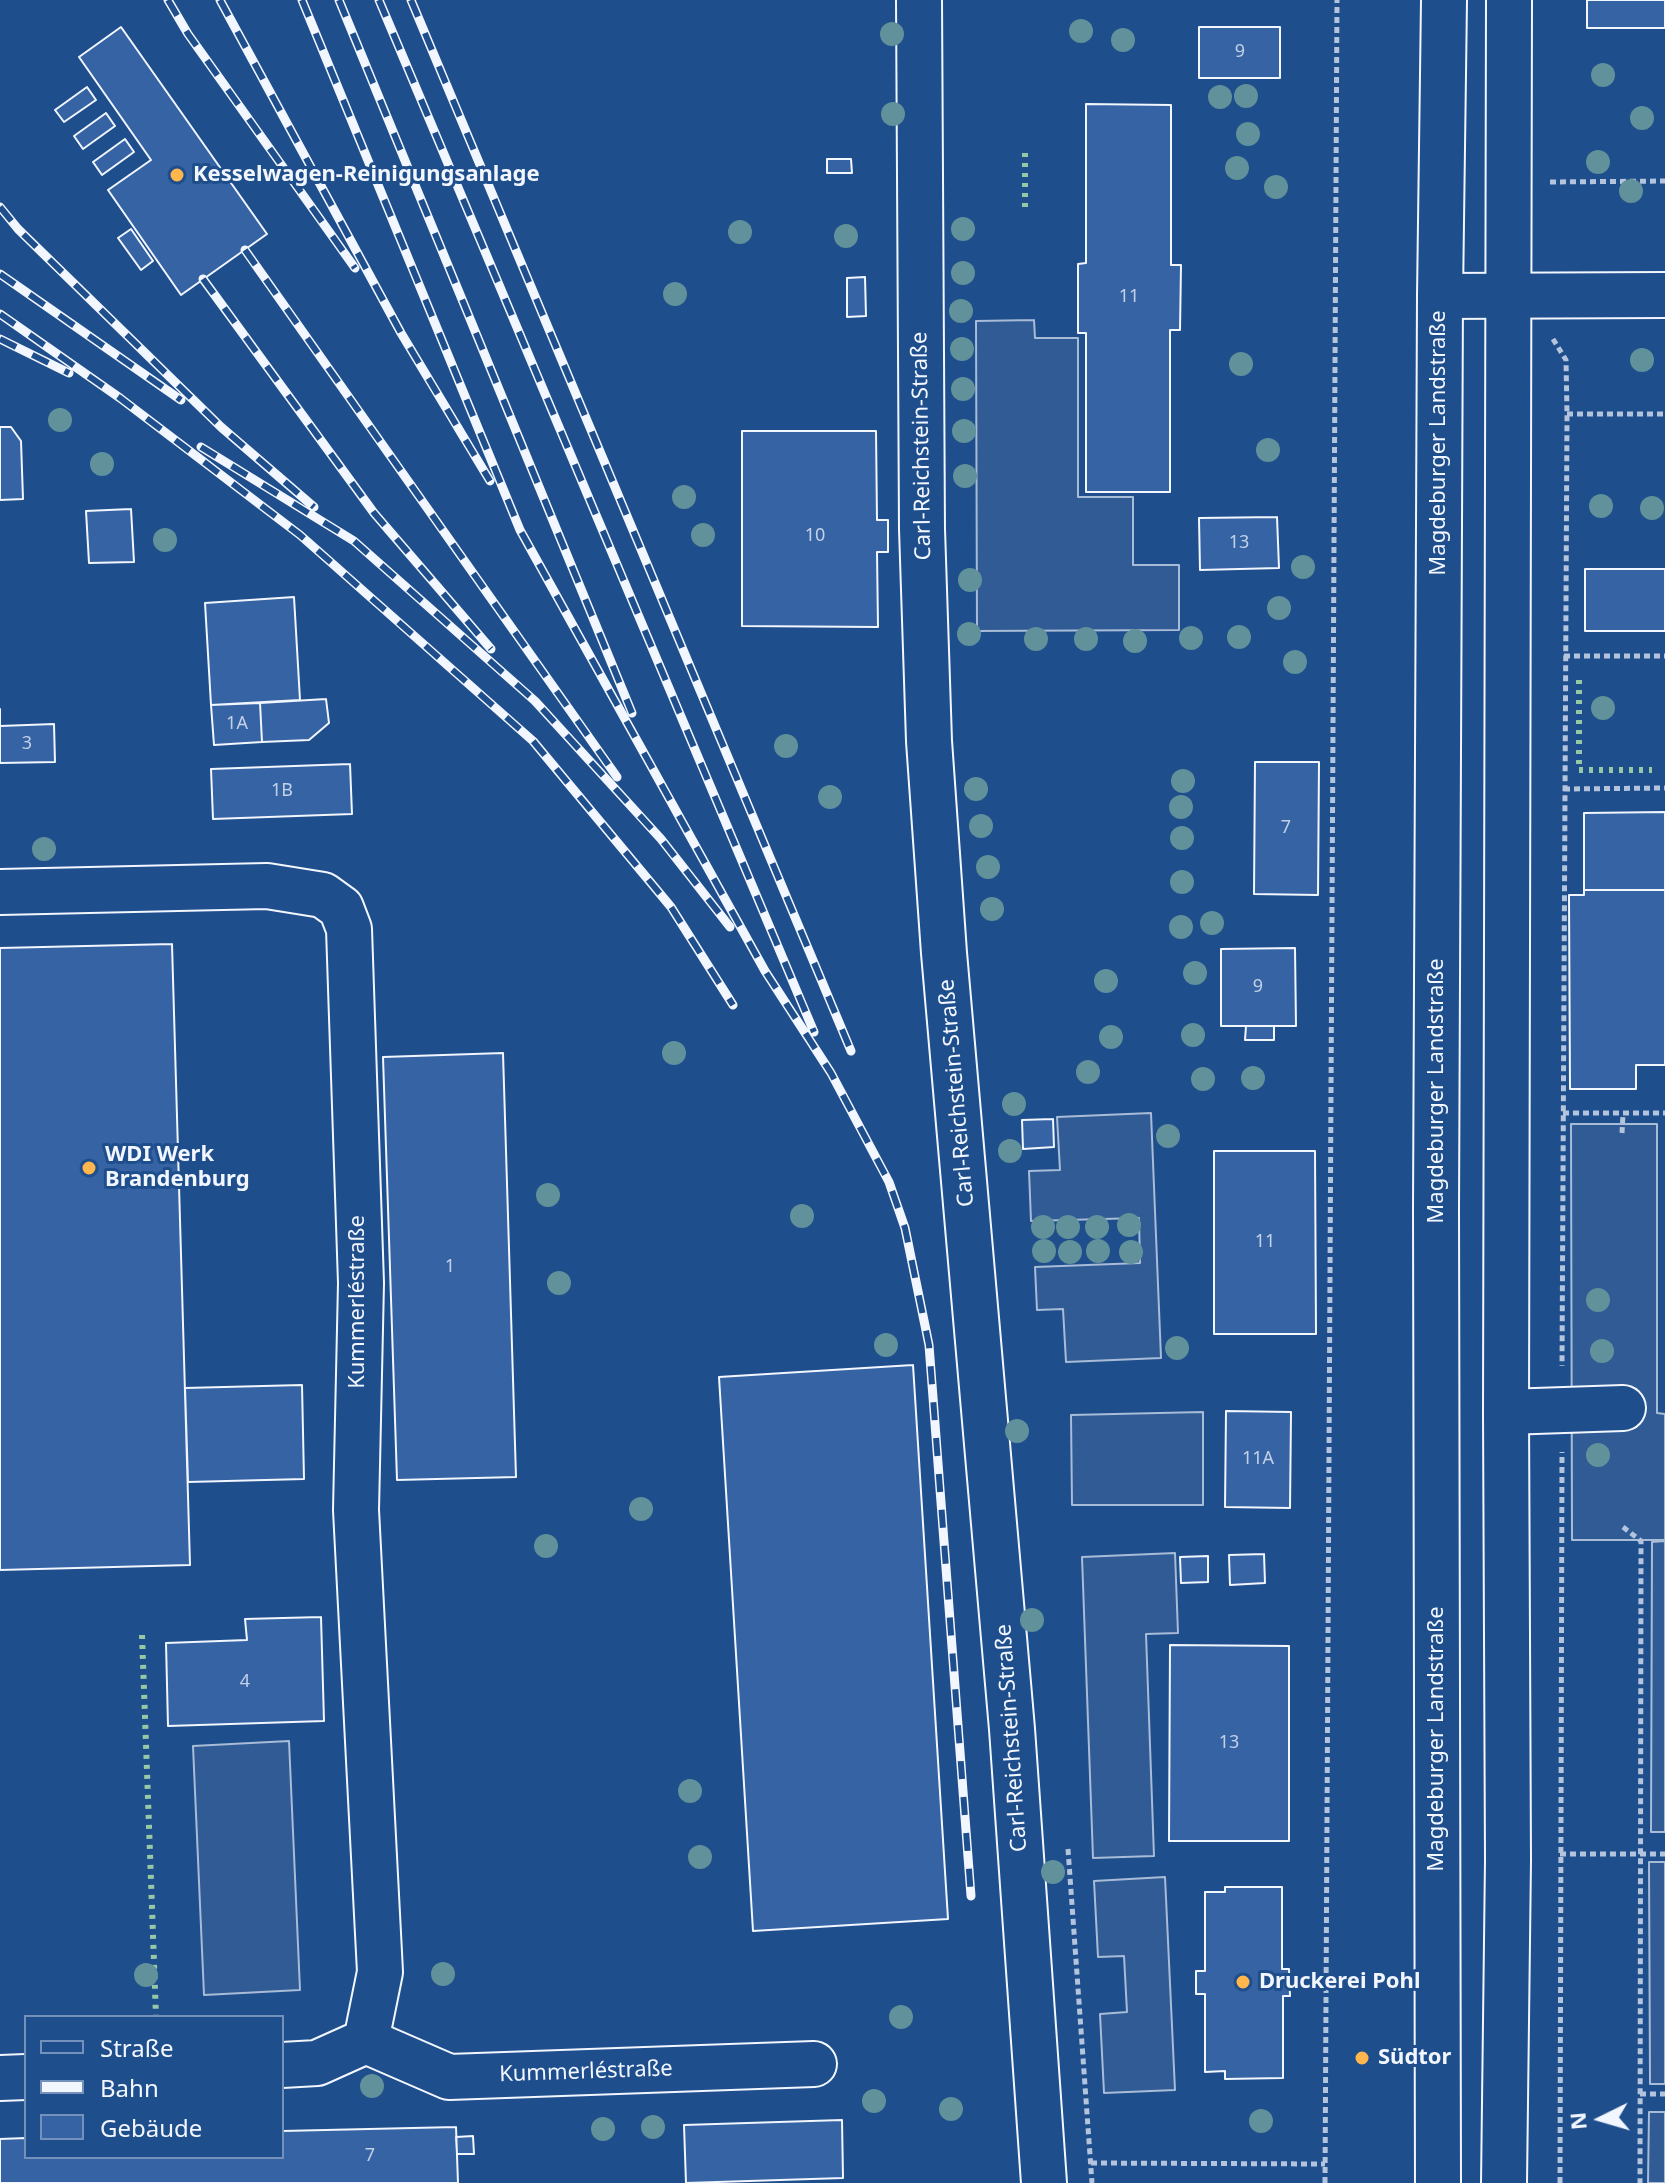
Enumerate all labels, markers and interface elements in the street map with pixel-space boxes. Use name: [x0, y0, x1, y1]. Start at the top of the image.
house number: 9: [1235, 41, 1245, 63]
place label: Kesselwagen-Reinigungsanlage: [193, 162, 540, 188]
marker: Kesselwagen-Reinigungsanlage: [168, 166, 186, 184]
house number: 11: [1119, 286, 1139, 308]
street label: Magdeburger Landstraße: [1426, 310, 1452, 576]
street label: Carl-Reichstein-Straße: [907, 332, 937, 560]
house number: 10: [805, 525, 825, 547]
house number: 13: [1229, 532, 1249, 554]
house number: 1A: [226, 713, 248, 735]
house number: 3: [22, 733, 32, 755]
house number: 1B: [271, 780, 293, 802]
house number: 7: [1281, 817, 1291, 839]
street label: Magdeburger Landstraße: [1424, 958, 1450, 1224]
house number: 9: [1253, 976, 1263, 998]
street label: Carl-Reichstein-Straße: [934, 978, 980, 1208]
place label: WDI Werk Brandenburg: [105, 1142, 250, 1194]
marker: WDI Werk Brandenburg: [80, 1159, 98, 1177]
street label: Kummerléstraße: [345, 1215, 371, 1389]
house number: 11: [1255, 1231, 1275, 1253]
house number: 1: [445, 1256, 455, 1278]
house number: 11A: [1242, 1448, 1274, 1470]
street label: Magdeburger Landstraße: [1424, 1606, 1450, 1872]
street label: Carl-Reichstein-Straße: [991, 1623, 1033, 1853]
house number: 4: [240, 1671, 250, 1693]
house number: 13: [1219, 1732, 1239, 1754]
place label: Druckerei Pohl: [1259, 1969, 1420, 1995]
marker: Druckerei Pohl: [1234, 1973, 1252, 1991]
legend: [24, 2015, 284, 2159]
text: Straße: [100, 2031, 173, 2064]
place label: Südtor: [1378, 2045, 1451, 2071]
marker: Südtor: [1353, 2049, 1371, 2067]
street label: Kummerléstraße: [499, 2056, 673, 2088]
text: Bahn: [100, 2071, 159, 2104]
north arrow: [1561, 2079, 1641, 2159]
text: Gebäude: [100, 2111, 202, 2144]
text: N: [1561, 2111, 1593, 2131]
house number: 7: [365, 2145, 375, 2167]

